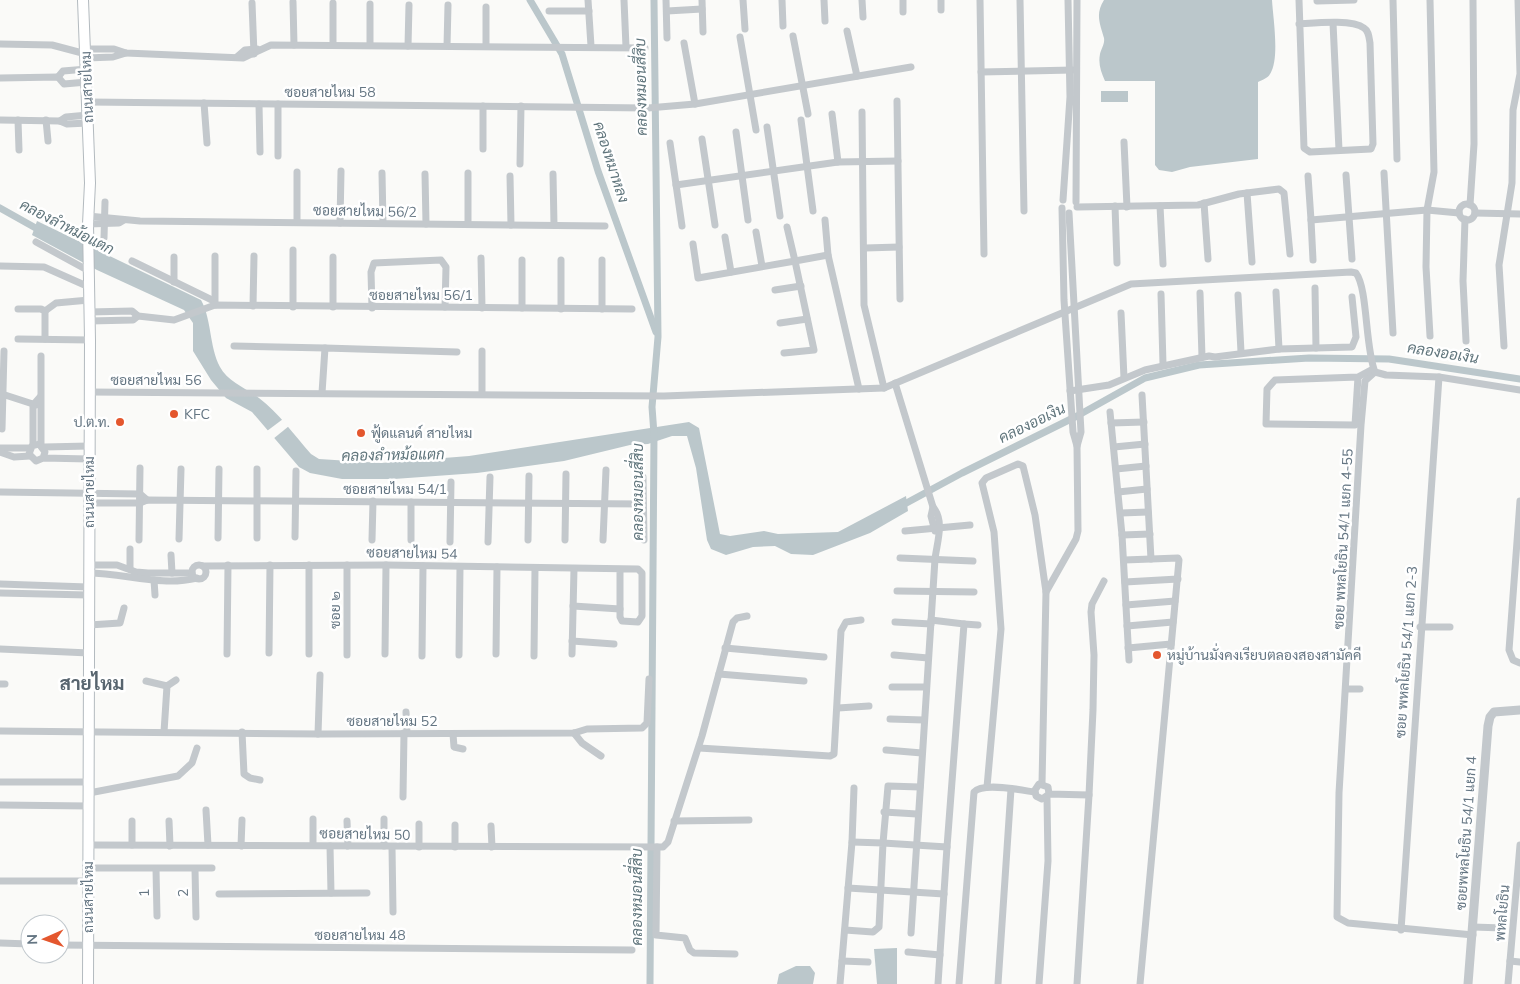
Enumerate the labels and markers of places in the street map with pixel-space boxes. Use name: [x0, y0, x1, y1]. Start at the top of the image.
place label: KFC: [184, 405, 210, 423]
marker: KFC: [168, 408, 180, 420]
place label: ป.ต.ท.: [74, 413, 110, 431]
marker: ป.ต.ท.: [114, 416, 126, 428]
place label: ฟู้ดแลนด์ สายไหม: [371, 424, 472, 443]
marker: ฟู้ดแลนด์ สายไหม: [355, 427, 367, 439]
place label: หมู่บ้านมั่งคงเรียบตลองสองสามัคคี: [1167, 643, 1361, 665]
marker: หมู่บ้านมั่งคงเรียบตลองสองสามัคคี: [1151, 649, 1163, 661]

